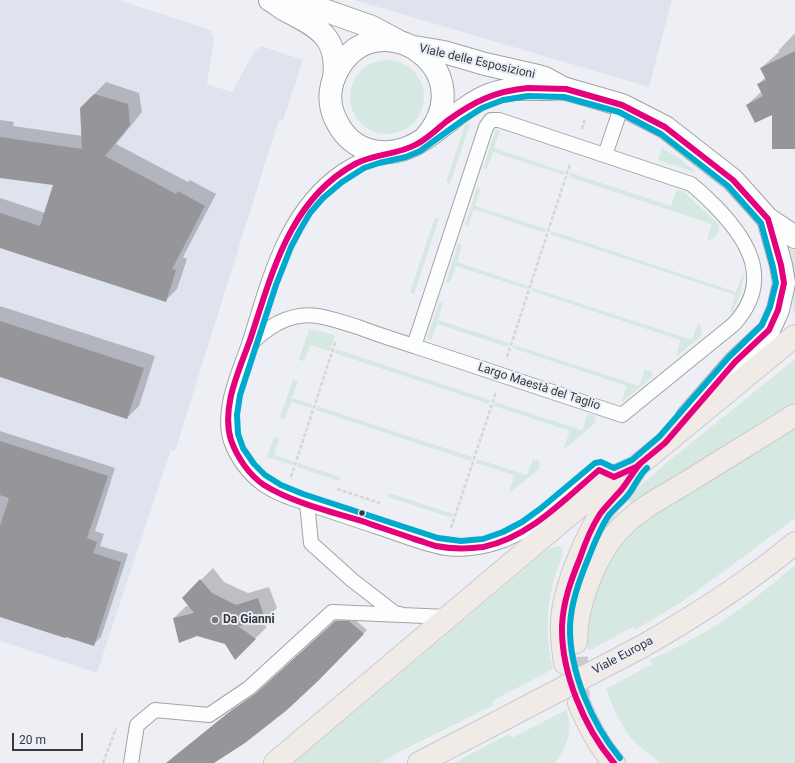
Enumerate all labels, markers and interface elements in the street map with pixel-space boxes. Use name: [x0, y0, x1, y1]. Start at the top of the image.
street label: Viale delle Esposizioni: [418, 42, 536, 82]
street label: Largo Maestà del Taglio: [476, 360, 602, 414]
unlabelled marker: [357, 508, 367, 518]
place label: Da Gianni: [223, 613, 275, 627]
marker: Da Gianni: [210, 615, 220, 625]
street label: Viale Europa: [590, 634, 656, 678]
scale bar: [14, 725, 85, 751]
text: 20 m: [19, 733, 46, 747]

